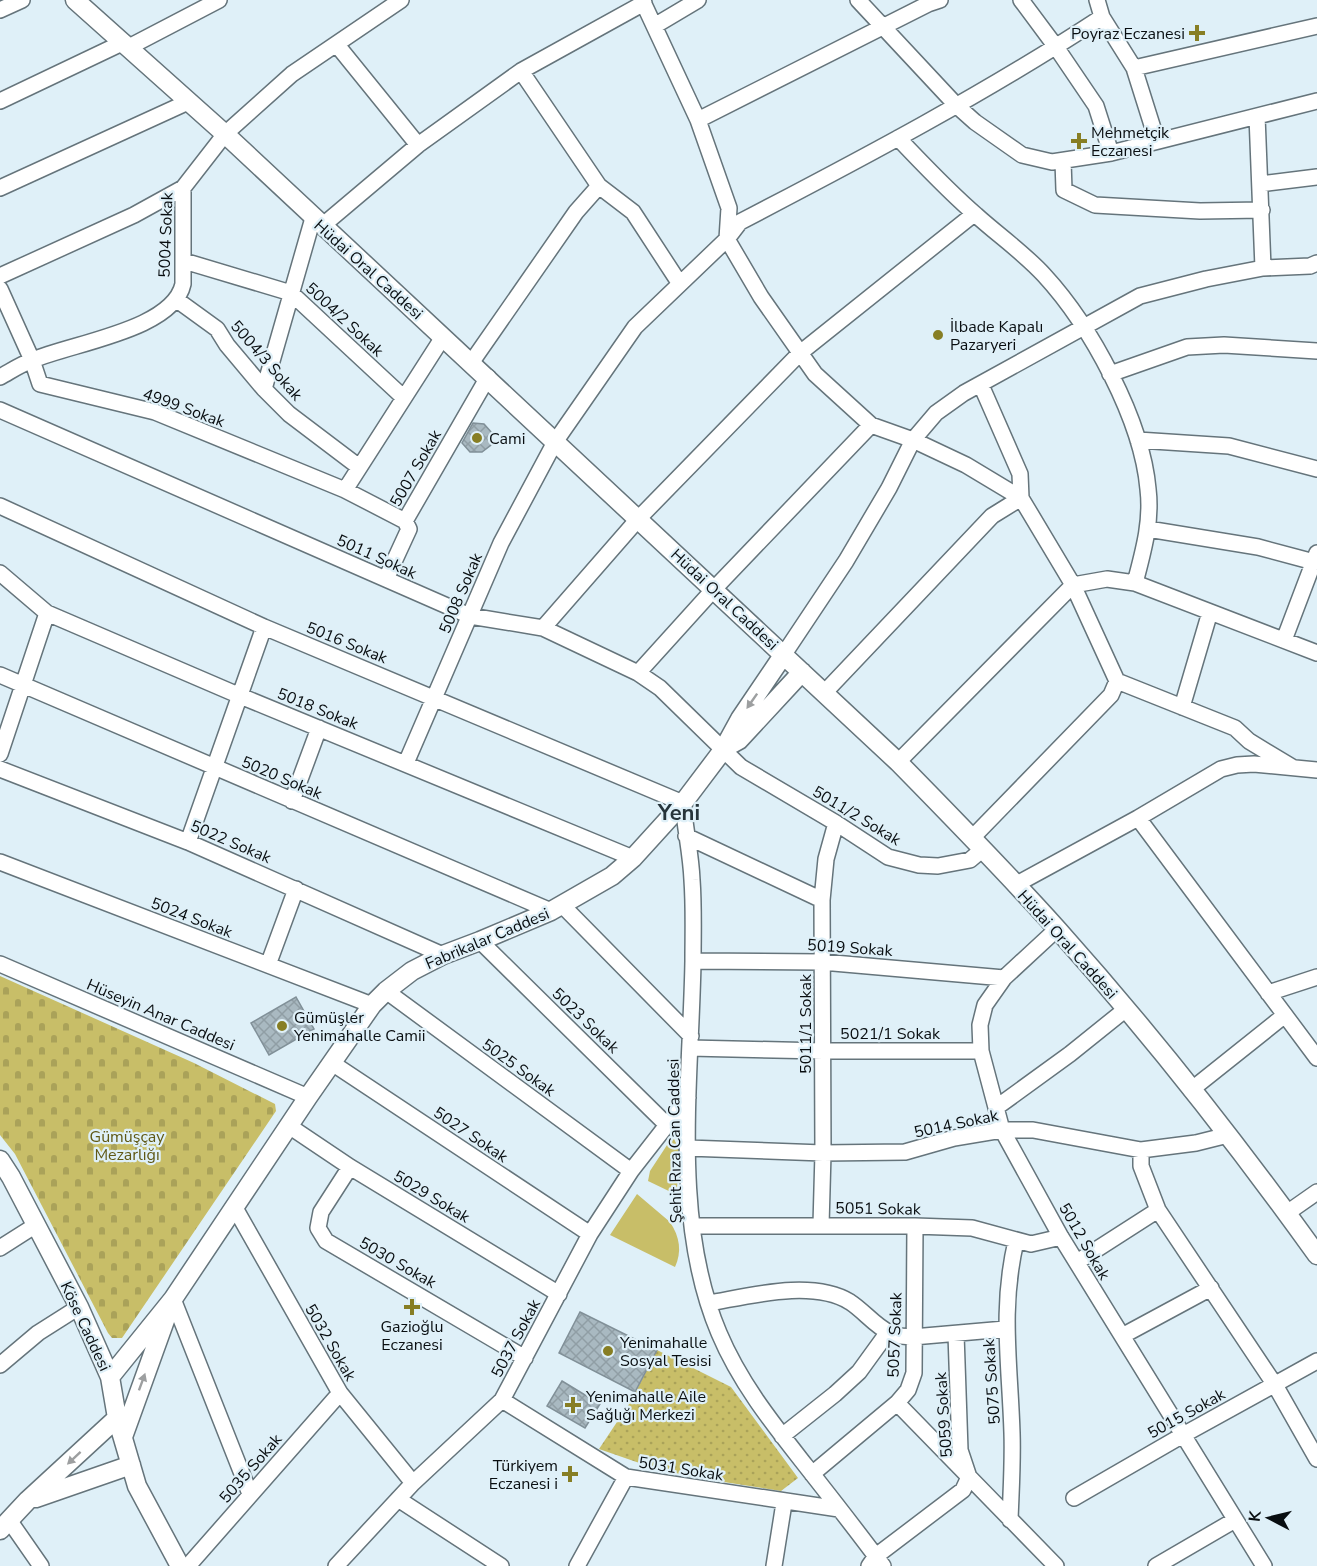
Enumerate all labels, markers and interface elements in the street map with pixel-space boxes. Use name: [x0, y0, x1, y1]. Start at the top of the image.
place label: Poyraz Eczanesi: [1071, 23, 1185, 45]
marker: Poyraz Eczanesi: [1190, 26, 1204, 40]
place label: Mehmetçik Eczanesi: [1091, 122, 1170, 162]
marker: Mehmetçik Eczanesi: [1072, 134, 1086, 148]
street label: 5004 Sokak: [154, 191, 179, 278]
street label: Hüdai Oral Caddesi: [309, 215, 428, 325]
street label: 5004/2 Sokak: [300, 278, 389, 362]
street label: 5004/3 Sokak: [225, 316, 308, 406]
place label: İlbade Kapalı Pazaryeri: [950, 316, 1043, 356]
marker: İlbade Kapalı Pazaryeri: [931, 328, 945, 342]
street label: 4999 Sokak: [140, 383, 229, 433]
street label: 5007 Sokak: [385, 425, 447, 511]
place label: Cami: [489, 428, 525, 450]
marker: Cami: [470, 431, 484, 445]
street label: 5011 Sokak: [333, 529, 421, 585]
street label: Hüdai Oral Caddesi: [666, 544, 783, 655]
street label: 5008 Sokak: [434, 549, 488, 637]
street label: 5016 Sokak: [303, 617, 391, 670]
street label: 5018 Sokak: [274, 683, 362, 736]
one-way arrow: [747, 693, 758, 709]
street label: 5020 Sokak: [238, 751, 326, 805]
street label: 5011/2 Sokak: [808, 781, 906, 851]
district label: Yeni: [657, 798, 700, 828]
street label: 5022 Sokak: [187, 815, 275, 869]
street label: Hüdai Oral Caddesi: [1012, 885, 1122, 1004]
street label: 5024 Sokak: [148, 892, 236, 944]
street label: Fabrikalar Caddesi: [422, 903, 553, 975]
street label: 5019 Sokak: [806, 934, 894, 962]
street label: 5011/1 Sokak: [795, 973, 817, 1074]
street label: Hüseyin Anar Caddesi: [83, 974, 238, 1056]
street label: 5023 Sokak: [547, 983, 624, 1059]
place label: Gümüşler Yenimahalle Camii: [293, 1007, 425, 1047]
marker: Gümüşler Yenimahalle Camii: [275, 1019, 289, 1033]
street label: 5021/1 Sokak: [840, 1023, 941, 1045]
street label: 5025 Sokak: [477, 1034, 560, 1102]
street label: Şehit Rıza Can Caddesi: [663, 1058, 687, 1224]
street label: 5027 Sokak: [429, 1102, 513, 1168]
street label: 5014 Sokak: [912, 1104, 1001, 1144]
park label: Gümüşçay Mezarlığı: [90, 1126, 165, 1166]
street label: 5029 Sokak: [389, 1165, 475, 1229]
street label: 5051 Sokak: [835, 1197, 922, 1221]
street label: 5012 Sokak: [1053, 1199, 1116, 1285]
street label: 5030 Sokak: [355, 1232, 441, 1294]
street label: Köse Caddesi: [55, 1278, 115, 1375]
street label: 5057 Sokak: [883, 1291, 908, 1378]
street label: 5037 Sokak: [486, 1295, 546, 1381]
street label: 5032 Sokak: [299, 1300, 362, 1386]
marker: Gazioğlu Eczanesi: [405, 1300, 419, 1314]
place label: Gazioğlu Eczanesi: [380, 1316, 444, 1356]
place label: Yenimahalle Sosyal Tesisi: [619, 1332, 711, 1372]
street label: 5075 Sokak: [978, 1337, 1006, 1425]
marker: Yenimahalle Sosyal Tesisi: [601, 1344, 615, 1358]
street label: 5059 Sokak: [930, 1370, 958, 1458]
one-way arrow: [137, 1373, 147, 1391]
street label: 5015 Sokak: [1144, 1383, 1230, 1444]
place label: Yenimahalle Aile Sağlığı Merkezi: [585, 1386, 706, 1426]
marker: Yenimahalle Aile Sağlığı Merkezi: [564, 1396, 582, 1414]
street label: 5035 Sokak: [214, 1428, 288, 1508]
one-way arrow: [68, 1450, 82, 1464]
street label: 5031 Sokak: [637, 1451, 726, 1487]
place label: Türkiyem Eczanesi i: [489, 1455, 558, 1495]
marker: Türkiyem Eczanesi i: [563, 1467, 577, 1481]
north arrow: [1239, 1488, 1299, 1548]
text: K: [1244, 1508, 1267, 1523]

